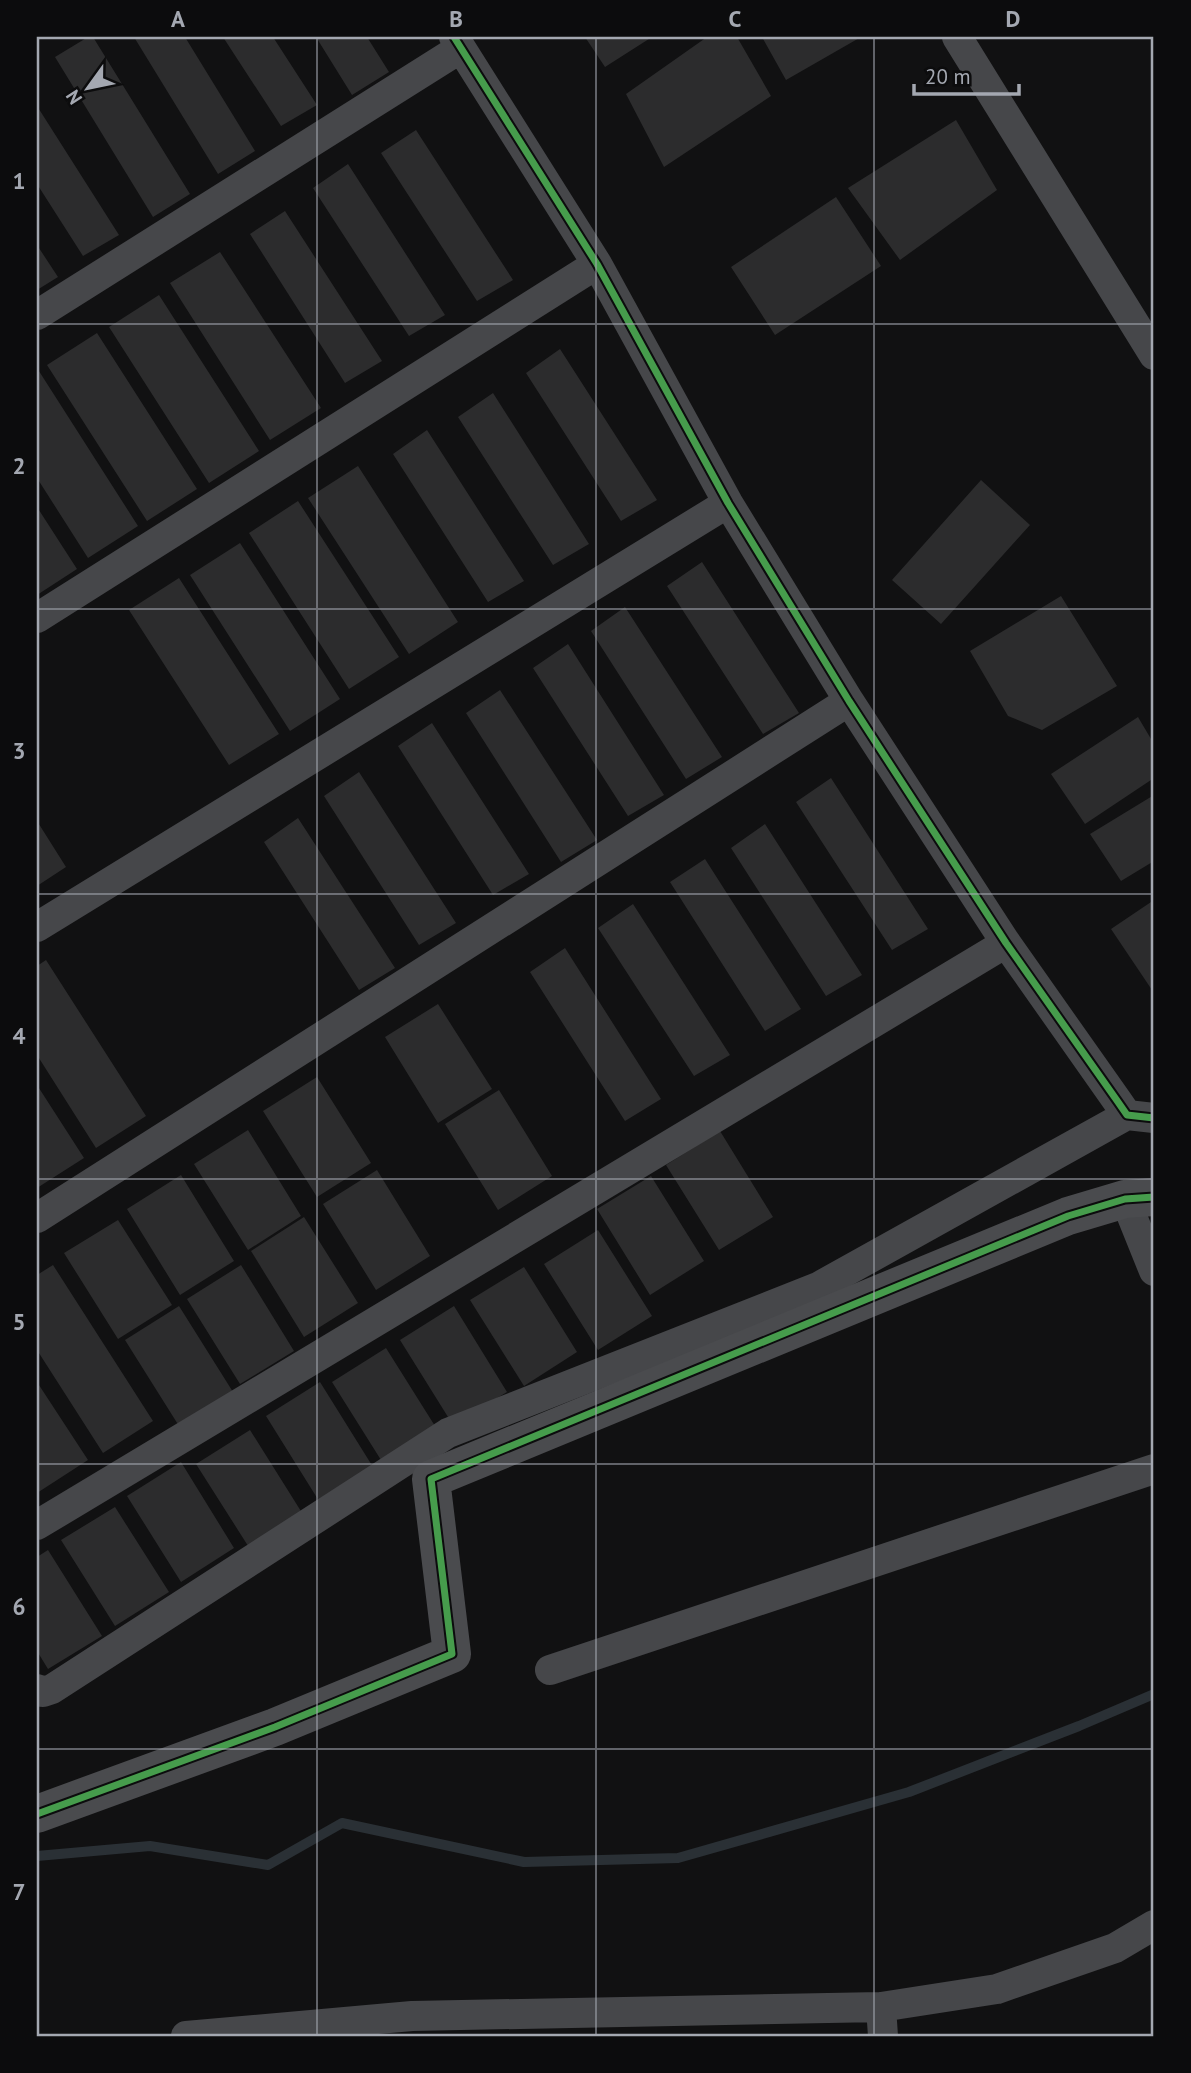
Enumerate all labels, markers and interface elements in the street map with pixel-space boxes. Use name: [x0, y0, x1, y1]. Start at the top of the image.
text: A: [171, 4, 185, 33]
text: B: [449, 4, 463, 33]
text: C: [729, 4, 742, 33]
text: D: [1006, 4, 1020, 33]
north arrow: [52, 52, 122, 122]
scale bar: [914, 52, 1020, 96]
text: 20 m: [925, 63, 971, 90]
text: N: [60, 85, 87, 109]
text: 1: [12, 166, 26, 195]
text: 2: [12, 451, 26, 480]
text: 3: [12, 736, 26, 765]
text: 4: [12, 1021, 26, 1050]
text: 5: [12, 1307, 26, 1336]
text: 6: [12, 1592, 26, 1621]
text: 7: [12, 1877, 26, 1906]

